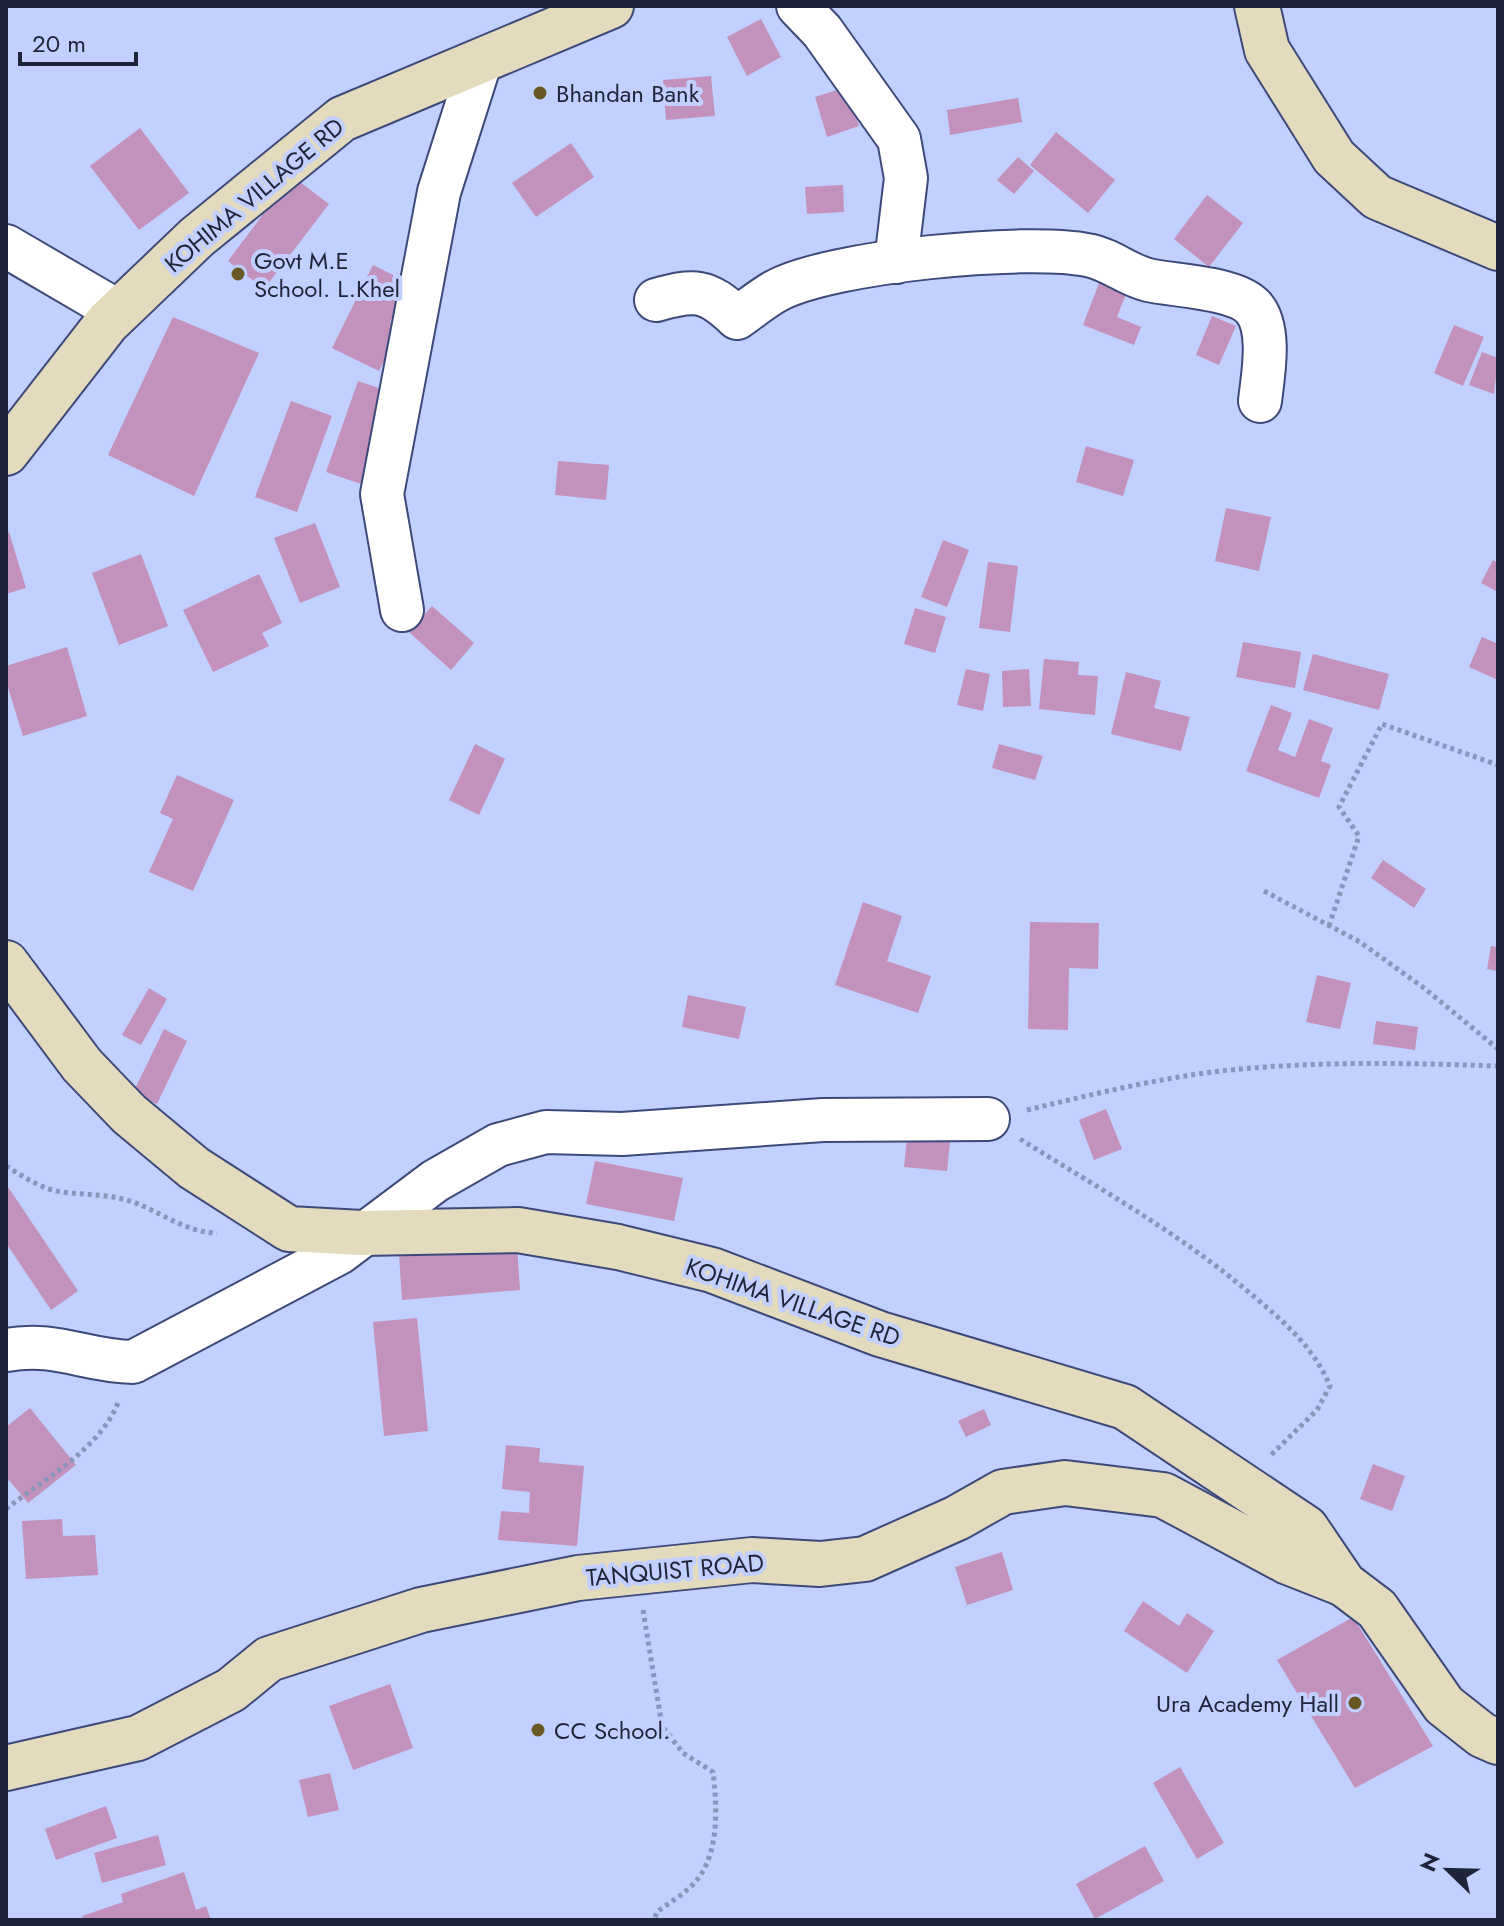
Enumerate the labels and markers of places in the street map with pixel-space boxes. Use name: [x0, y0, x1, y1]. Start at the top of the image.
place label: Bhandan Bank: [556, 76, 700, 111]
marker: Bhandan Bank: [531, 84, 549, 102]
place label: Govt M.E School. L.Khel: [254, 243, 400, 306]
marker: Govt M.E School. L.Khel: [229, 265, 247, 283]
place label: Ura Academy Hall: [1156, 1686, 1339, 1721]
marker: Ura Academy Hall: [1346, 1694, 1364, 1712]
place label: CC School.: [554, 1713, 670, 1748]
marker: CC School.: [529, 1721, 547, 1739]

